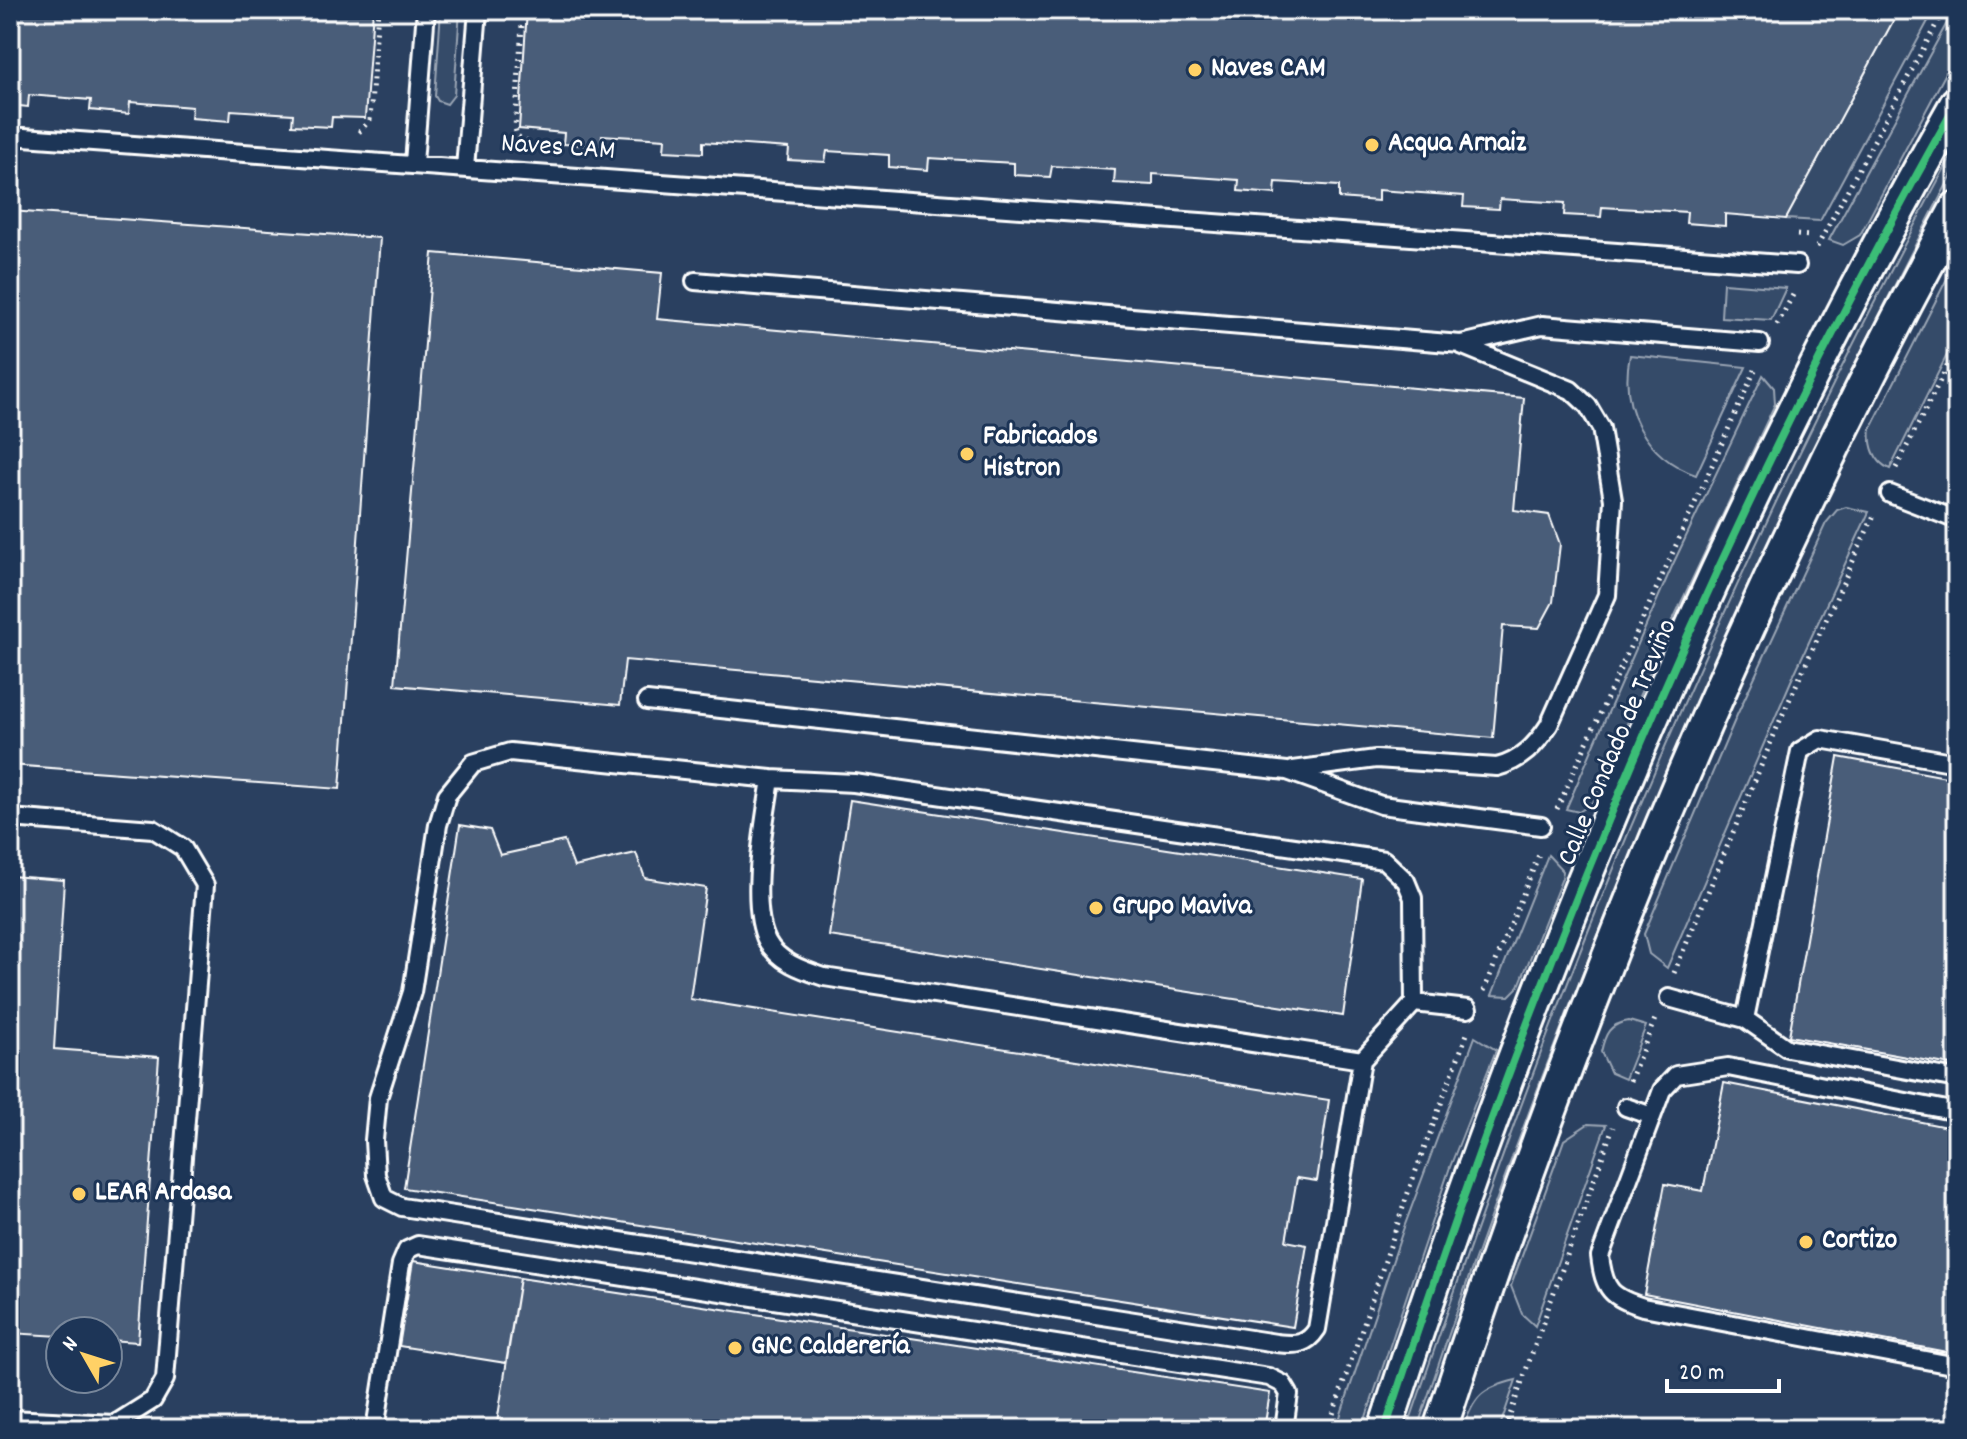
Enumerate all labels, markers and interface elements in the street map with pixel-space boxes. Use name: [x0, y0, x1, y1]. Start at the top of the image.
place label: Naves CAM: [1211, 50, 1326, 90]
marker: Naves CAM: [1186, 61, 1204, 79]
street label: Naves CAM: [499, 125, 617, 173]
place label: Acqua Arnaiz: [1388, 125, 1526, 165]
marker: Acqua Arnaiz: [1363, 136, 1381, 154]
place label: Fabricados Histron: [983, 418, 1098, 490]
marker: Fabricados Histron: [958, 445, 976, 463]
street label: Calle Condado de Treviño: [1549, 613, 1689, 873]
place label: Grupo Maviva: [1112, 888, 1252, 928]
marker: Grupo Maviva: [1087, 899, 1105, 917]
place label: LEAR Ardasa: [95, 1174, 232, 1214]
marker: LEAR Ardasa: [70, 1185, 88, 1203]
place label: Cortizo: [1822, 1222, 1897, 1262]
marker: Cortizo: [1797, 1233, 1815, 1251]
north arrow: [44, 1315, 124, 1395]
place label: GNC Calderería: [751, 1328, 911, 1368]
text: N: [56, 1331, 87, 1359]
marker: GNC Calderería: [726, 1339, 744, 1357]
scale bar: [1667, 1343, 1779, 1393]
text: 20 m: [1679, 1357, 1725, 1391]

